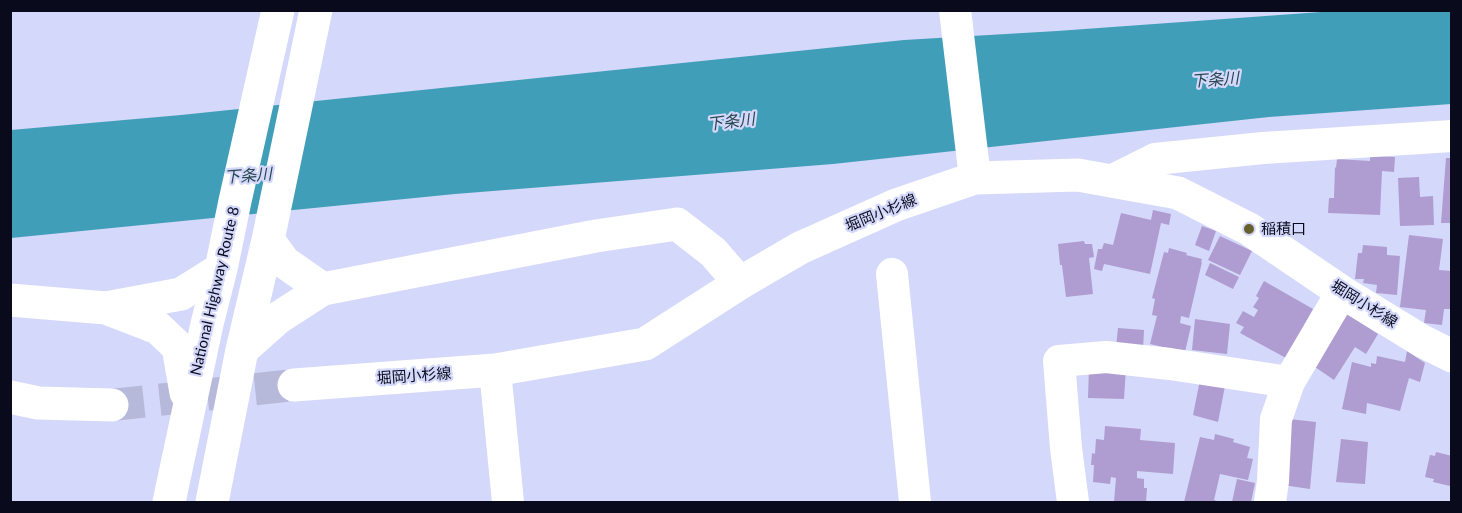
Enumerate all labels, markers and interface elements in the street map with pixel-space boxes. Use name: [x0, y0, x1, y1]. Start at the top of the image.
water label: 下条川: [1190, 69, 1240, 91]
water label: 下条川: [706, 110, 756, 134]
water label: 下条川: [223, 165, 273, 187]
street label: 堀岡小杉線: [843, 191, 919, 235]
street label: National Highway Route 8: [187, 205, 243, 377]
place label: 稲積口: [1261, 220, 1306, 238]
marker: 稲積口: [1242, 222, 1256, 236]
street label: 堀岡小杉線: [1327, 276, 1401, 332]
street label: 堀岡小杉線: [376, 364, 452, 388]

